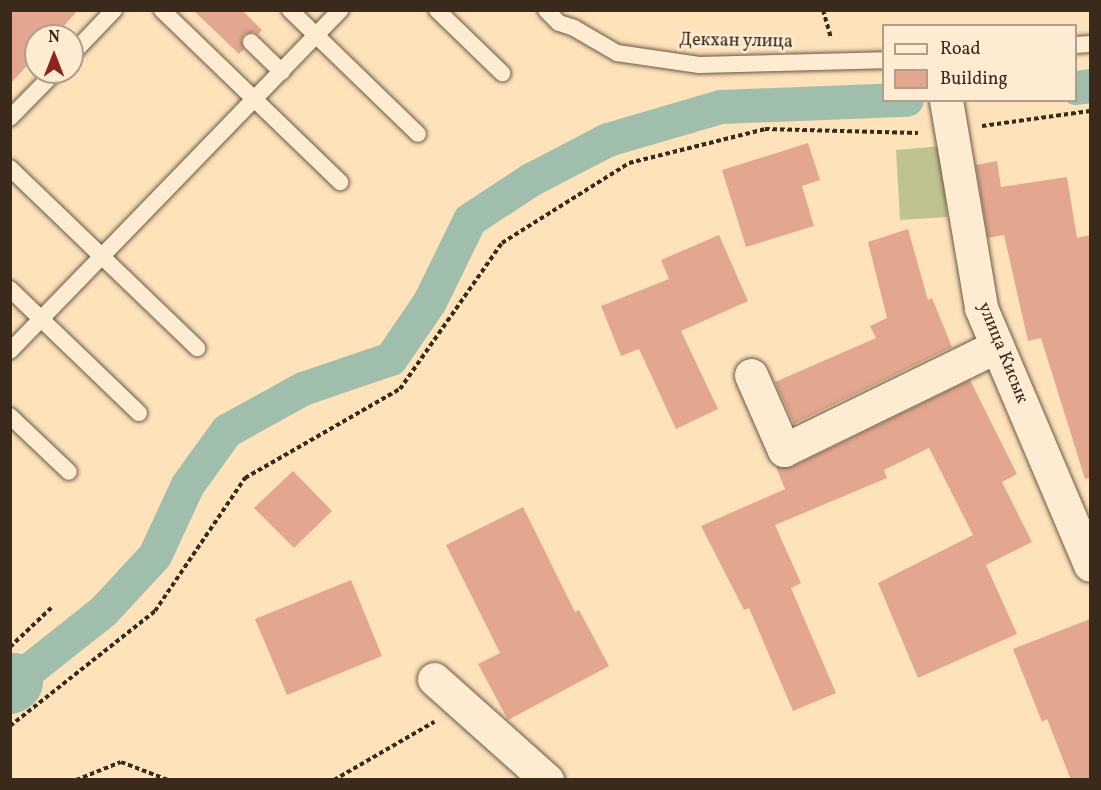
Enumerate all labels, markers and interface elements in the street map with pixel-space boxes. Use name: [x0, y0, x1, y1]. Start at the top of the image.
north arrow: [24, 24, 84, 84]
legend: [882, 24, 1077, 102]
text: N: [48, 27, 60, 49]
street label: Декхан улица: [679, 30, 793, 54]
text: Road: [940, 37, 981, 62]
text: Building: [940, 67, 1008, 92]
street label: улица Кисык: [972, 299, 1032, 407]

